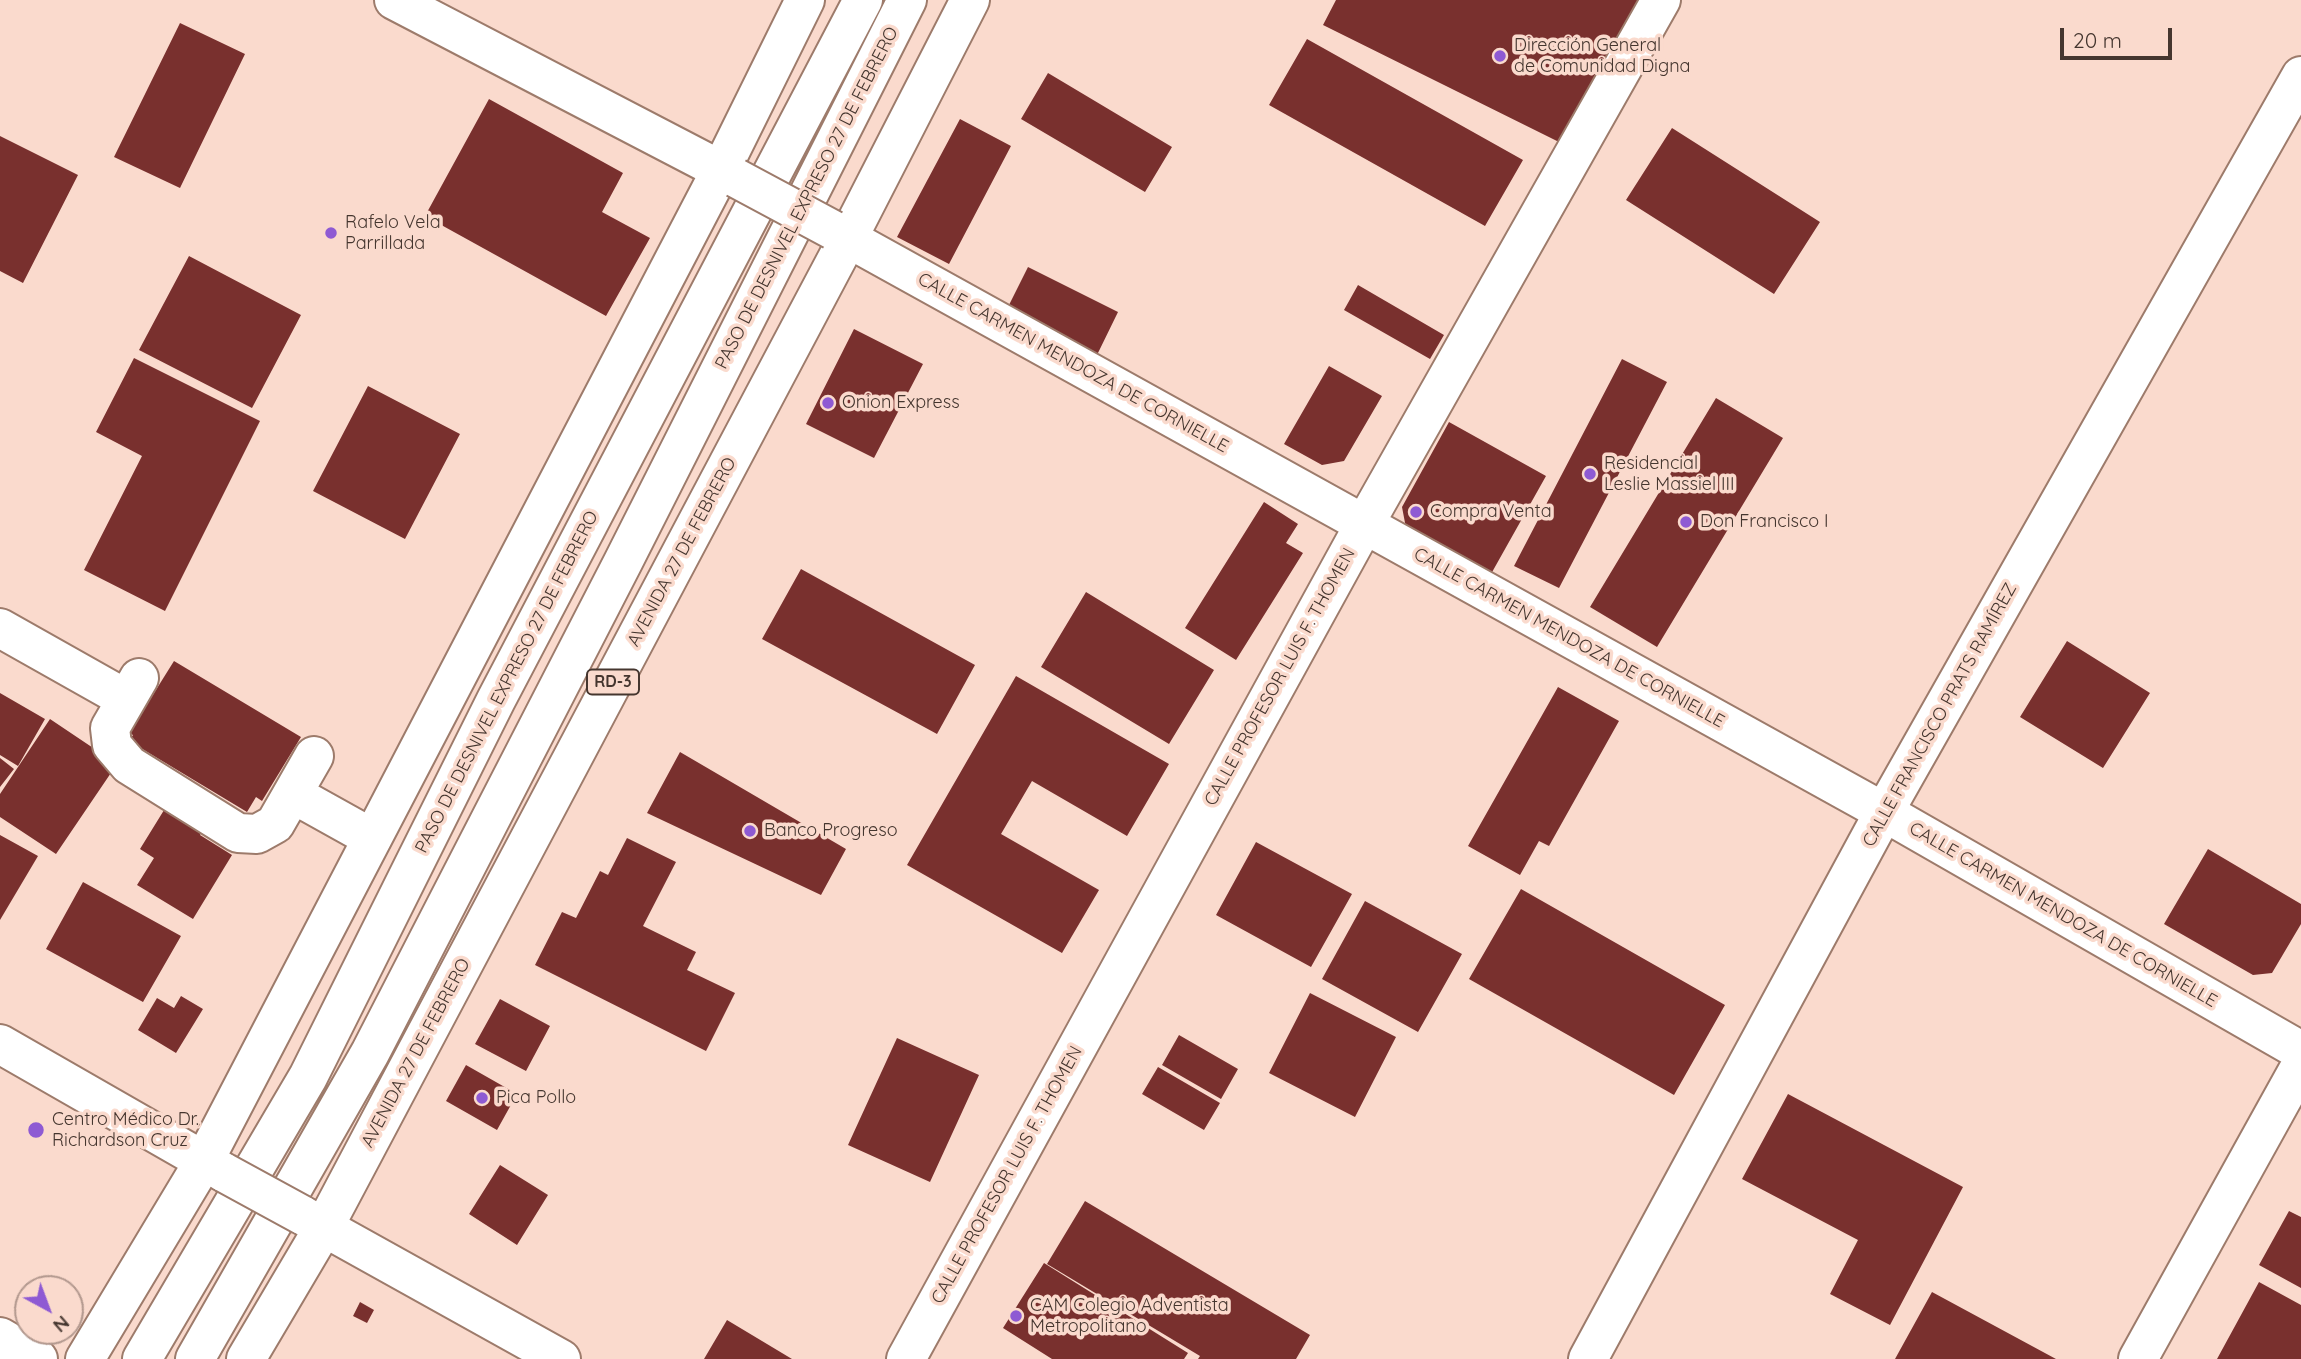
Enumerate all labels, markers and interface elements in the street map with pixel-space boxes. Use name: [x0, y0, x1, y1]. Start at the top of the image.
scale bar: [2063, 14, 2175, 58]
street label: PASO DE DESNIVEL EXPRESO 27 DE FEBRERO: [711, 23, 903, 373]
text: 20 m: [2073, 27, 2122, 53]
place label: Dirección General de Comunidad Digna: [1514, 35, 1691, 78]
marker: Dirección General de Comunidad Digna: [1492, 48, 1508, 64]
place label: Rafelo Vela Parrillada: [345, 212, 441, 255]
marker: Rafelo Vela Parrillada: [323, 225, 339, 241]
street label: CALLE CARMEN MENDOZA DE CORNIELLE: [914, 268, 1232, 458]
place label: Onion Express: [842, 392, 960, 414]
marker: Onion Express: [820, 395, 836, 411]
place label: Residencial Leslie Massiel III: [1604, 453, 1735, 496]
street label: AVENIDA 27 DE FEBRERO: [623, 454, 741, 650]
marker: Residencial Leslie Massiel III: [1582, 466, 1598, 482]
place label: Compra Venta: [1430, 501, 1552, 523]
marker: Compra Venta: [1408, 504, 1424, 520]
street label: PASO DE DESNIVEL EXPRESO 27 DE FEBRERO: [411, 507, 603, 857]
place label: Don Francisco I: [1700, 511, 1829, 533]
marker: Don Francisco I: [1678, 514, 1694, 530]
street label: CALLE CARMEN MENDOZA DE CORNIELLE: [1410, 543, 1728, 733]
street label: CALLE PROFESOR LUIS F. THOMEN: [1200, 544, 1360, 810]
street label: CALLE FRANCISCO PRATS RAMÍREZ: [1858, 579, 2022, 851]
road number: RD-3: [587, 670, 639, 694]
street label: CALLE CARMEN MENDOZA DE CORNIELLE: [1905, 818, 2221, 1012]
place label: Banco Progreso: [764, 820, 898, 842]
marker: Banco Progreso: [742, 823, 758, 839]
street label: AVENIDA 27 DE FEBRERO: [357, 955, 475, 1151]
street label: CALLE PROFESOR LUIS F. THOMEN: [927, 1042, 1087, 1308]
place label: Pica Pollo: [496, 1087, 576, 1109]
marker: Pica Pollo: [474, 1090, 490, 1106]
place label: Centro Médico Dr. Richardson Cruz: [52, 1109, 199, 1152]
marker: Centro Médico Dr. Richardson Cruz: [26, 1120, 46, 1140]
north arrow: [14, 1275, 84, 1345]
place label: CAM Colegio Adventista Metropolitano: [1030, 1295, 1229, 1338]
marker: CAM Colegio Adventista Metropolitano: [1008, 1308, 1024, 1324]
text: N: [48, 1311, 75, 1338]

